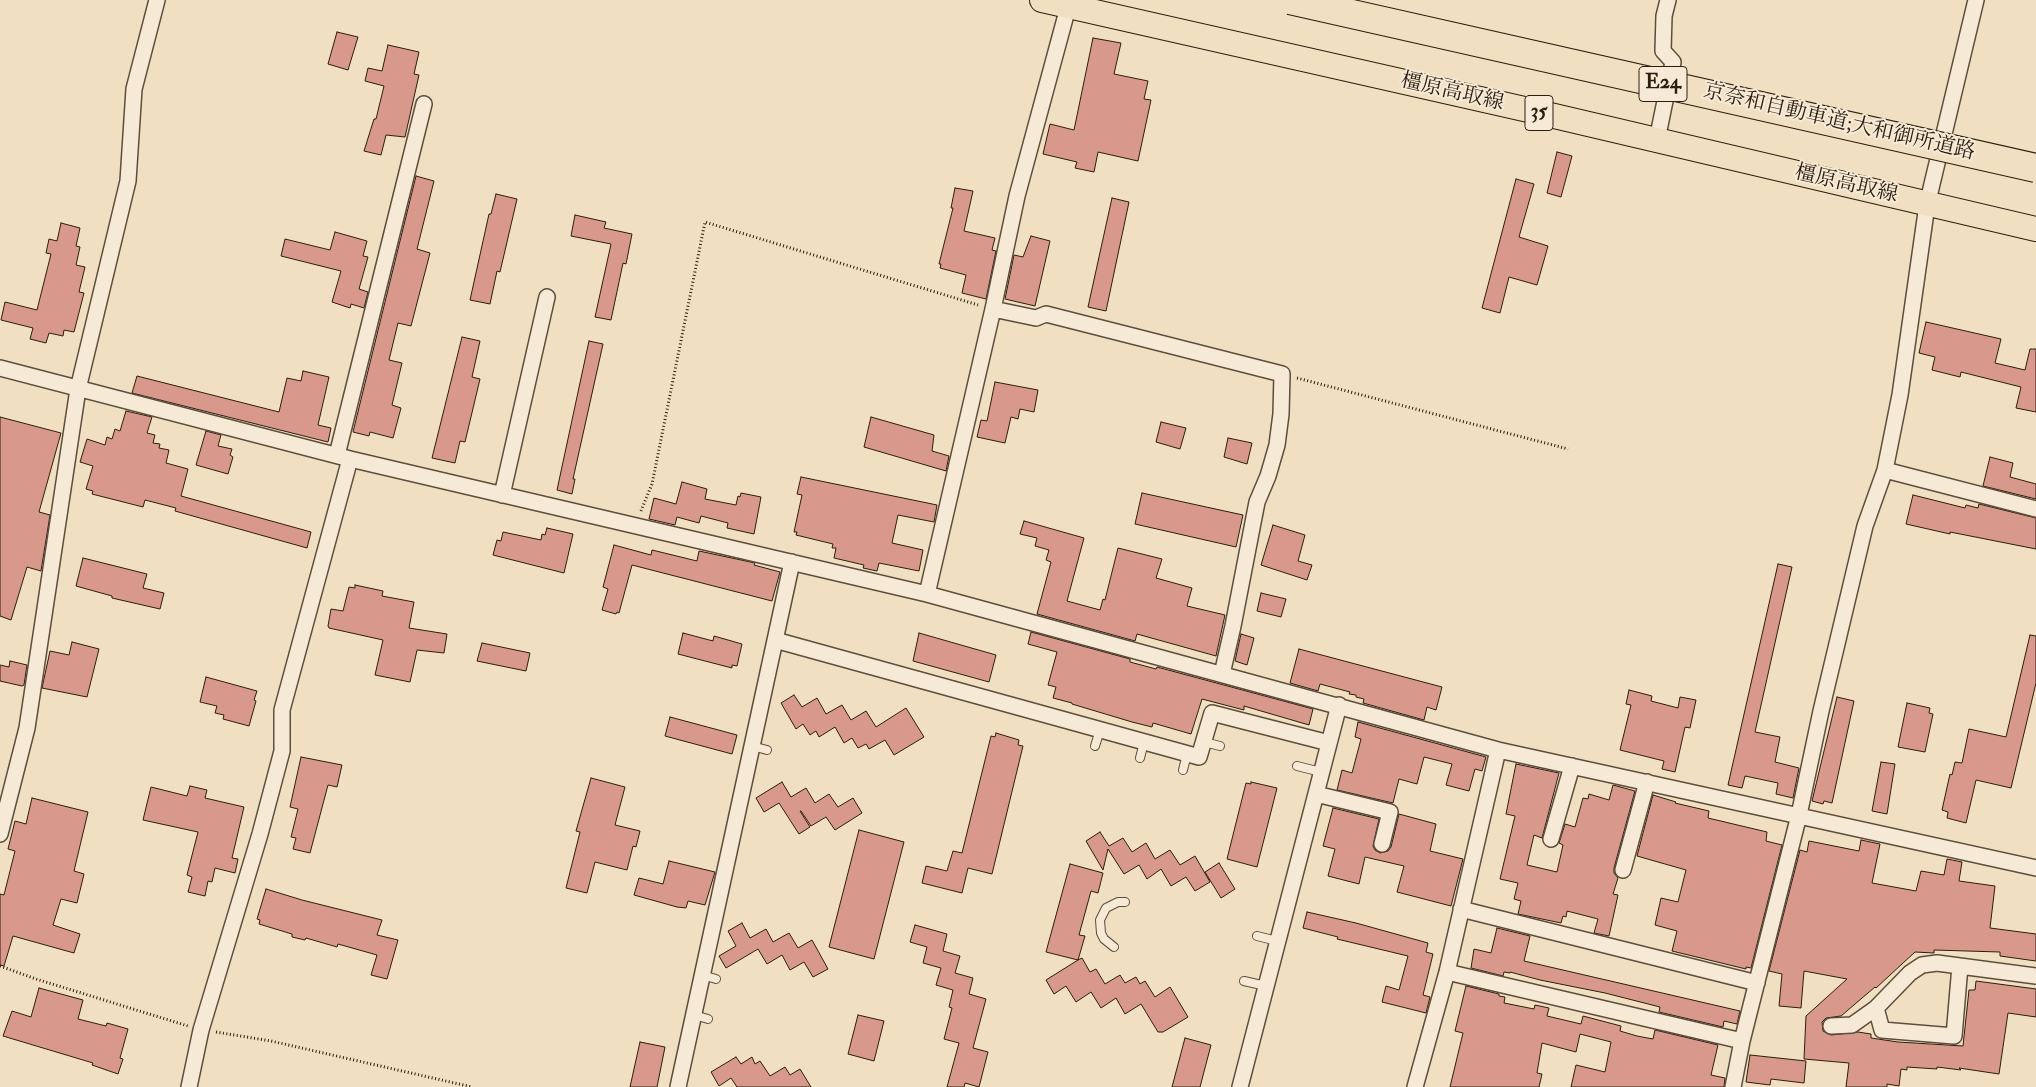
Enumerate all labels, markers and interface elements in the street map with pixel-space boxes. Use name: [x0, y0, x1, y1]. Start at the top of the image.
road number: E24: [1639, 66, 1687, 102]
street label: 橿原高取線: [1398, 69, 1506, 117]
street label: 京奈和自動車道;大和御所道路: [1701, 79, 1977, 167]
road number: 35: [1525, 96, 1553, 130]
street label: 橿原高取線: [1792, 161, 1900, 209]

